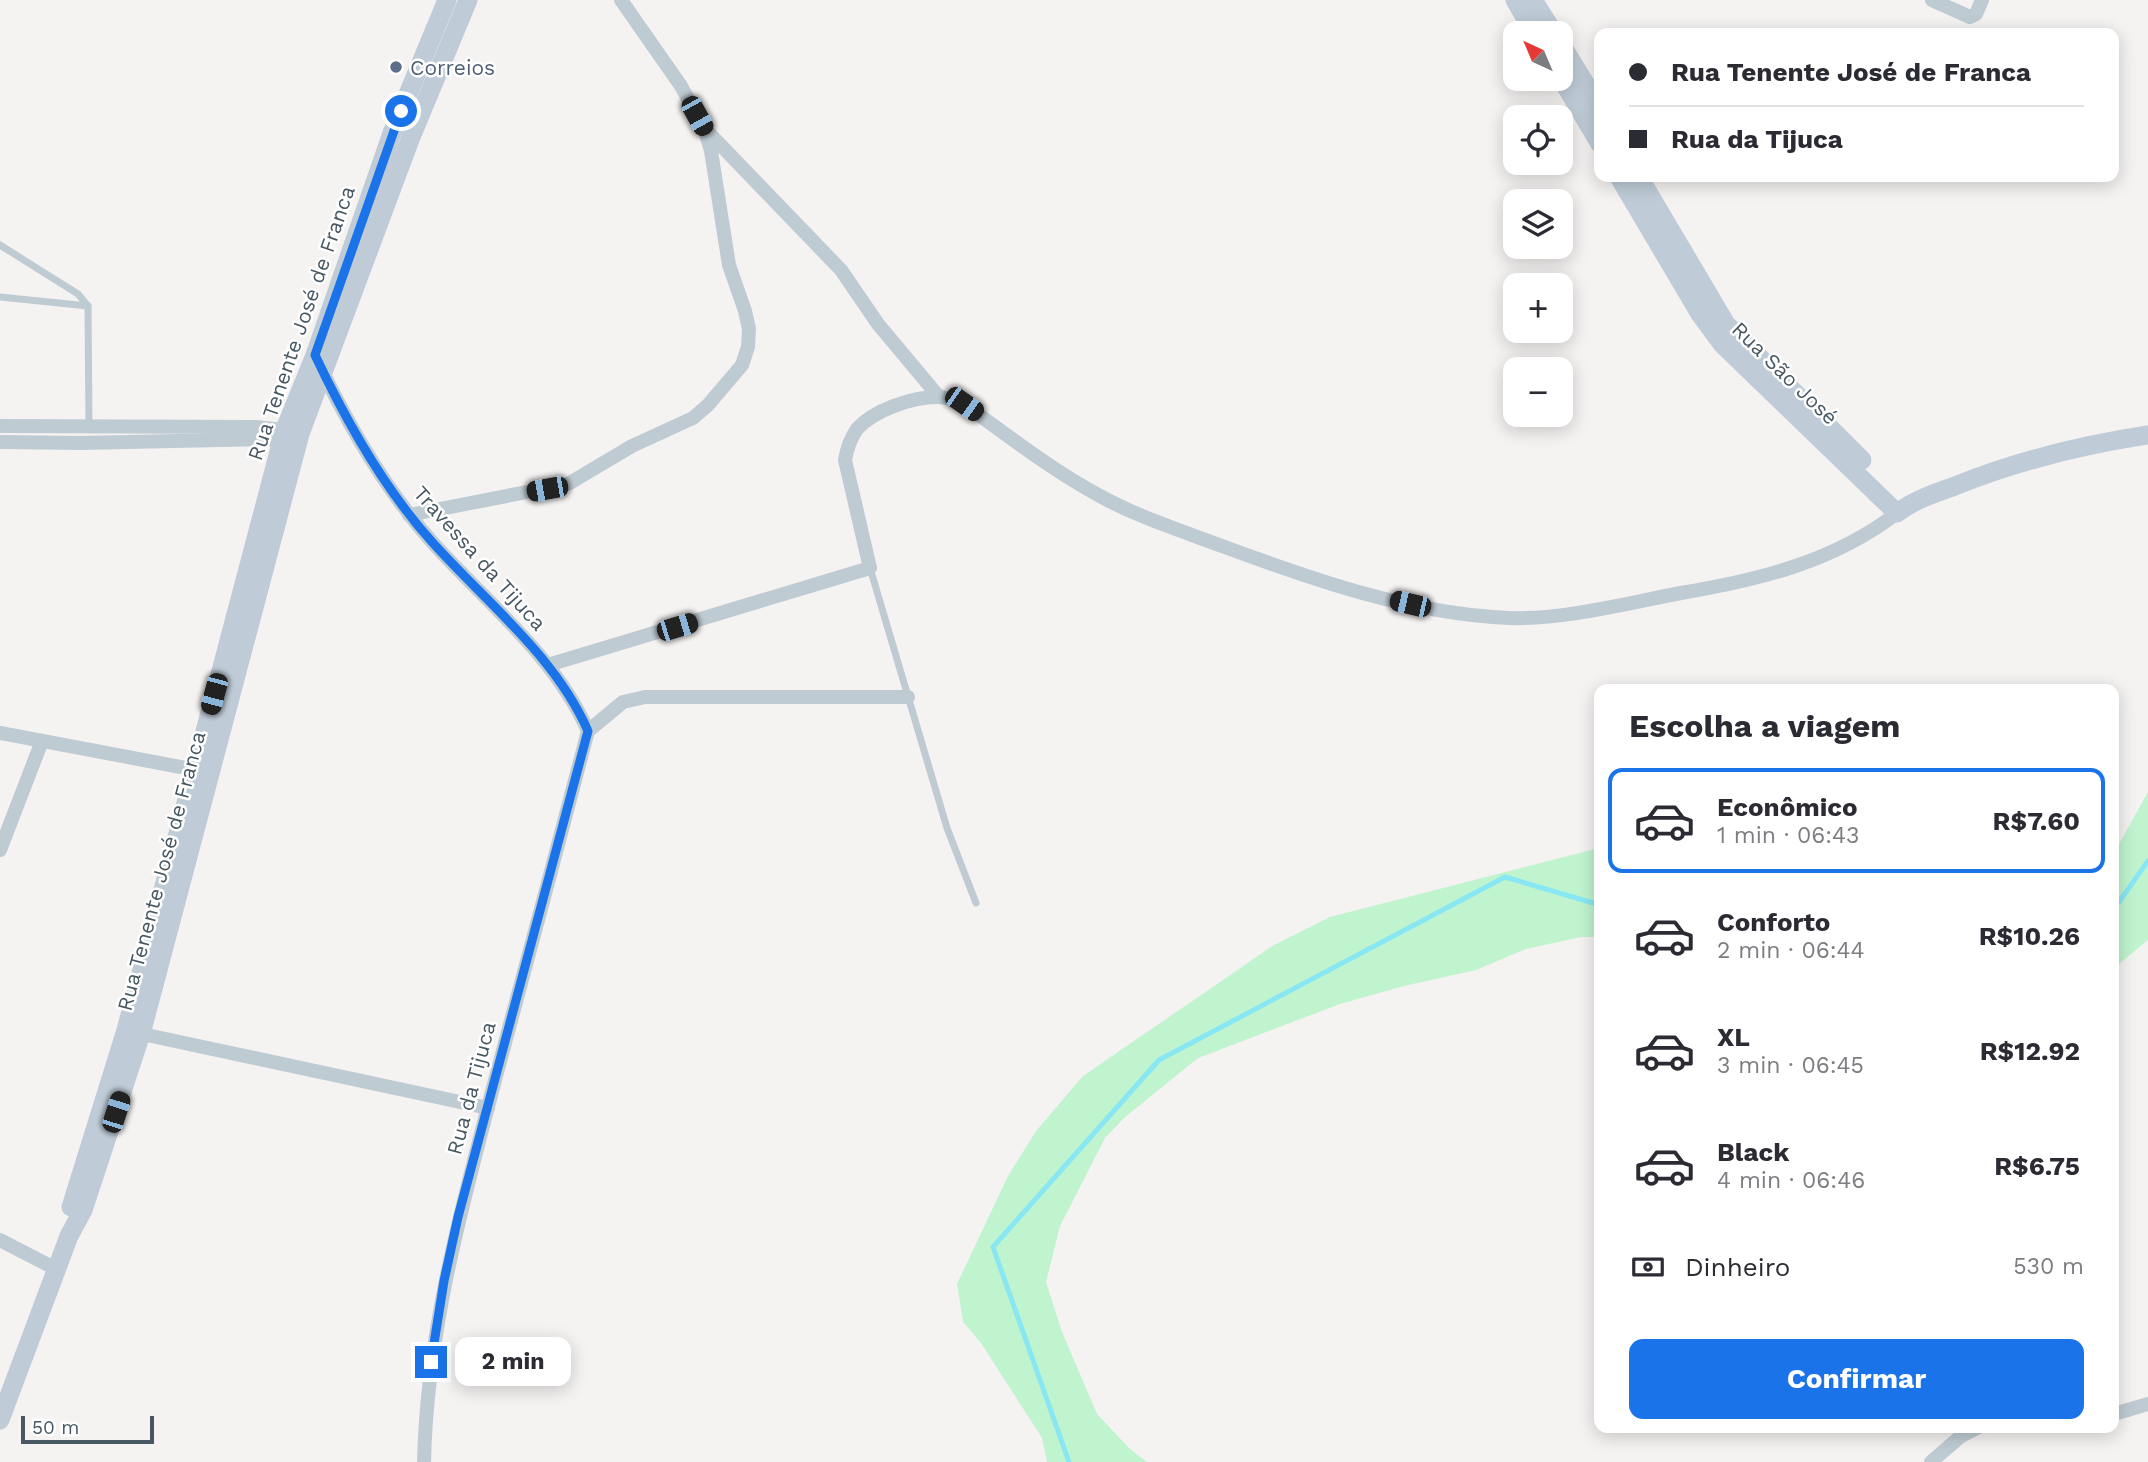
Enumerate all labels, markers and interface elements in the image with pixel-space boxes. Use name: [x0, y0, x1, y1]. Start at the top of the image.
north arrow: [1503, 21, 1573, 91]
map controls: [1503, 21, 1573, 427]
place label: Correios: [410, 55, 495, 80]
text: Rua Tenente José de Franca: [1671, 57, 2031, 87]
marker: Correios: [388, 59, 404, 75]
car: [678, 93, 717, 139]
route start: [385, 95, 417, 127]
button: locate: [1503, 105, 1573, 175]
text: Rua da Tijuca: [1671, 124, 1843, 154]
street label: Rua Tenente José de Franca: [242, 182, 360, 464]
button: layers: [1503, 189, 1573, 259]
button: +: [1503, 273, 1573, 343]
street label: Rua São José: [1727, 316, 1843, 430]
button: −: [1503, 357, 1573, 427]
car: [941, 383, 988, 425]
car: [525, 475, 570, 503]
street label: Travessa da Tijuca: [408, 481, 552, 636]
car: [1388, 589, 1433, 619]
car: [654, 611, 701, 643]
car: [199, 671, 230, 717]
text: Escolha a viagem: [1629, 707, 1900, 745]
street label: Rua Tenente José de Franca: [112, 728, 210, 1014]
icon: car: [1633, 789, 1696, 852]
text: Econômico: [1717, 792, 1858, 822]
text: R$7.60: [1993, 806, 2080, 836]
text: 1 min · 06:43: [1717, 822, 1860, 849]
icon: car: [1633, 904, 1696, 967]
text: Conforto: [1717, 907, 1830, 937]
text: R$10.26: [1979, 921, 2080, 951]
text: 2 min · 06:44: [1717, 937, 1865, 964]
street label: Rua da Tijuca: [441, 1019, 501, 1157]
icon: car: [1633, 1019, 1696, 1082]
text: XL: [1717, 1022, 1750, 1052]
text: R$12.92: [1980, 1036, 2080, 1066]
text: 3 min · 06:45: [1717, 1052, 1864, 1079]
car: [100, 1089, 133, 1135]
icon: car: [1633, 1134, 1696, 1197]
text: Black: [1717, 1137, 1789, 1167]
text: R$6.75: [1994, 1151, 2080, 1181]
text: 4 min · 06:46: [1717, 1167, 1865, 1194]
icon: cash: [1629, 1248, 1667, 1286]
text: Dinheiro: [1685, 1252, 1790, 1282]
text: 530 m: [2013, 1253, 2084, 1280]
callout: 2 min: [456, 1338, 571, 1386]
button: Confirmar: [1629, 1339, 2084, 1419]
route end: [415, 1346, 447, 1378]
text: 2 min: [482, 1348, 544, 1375]
scale bar: [21, 1413, 154, 1445]
text: 50 m: [32, 1416, 79, 1439]

